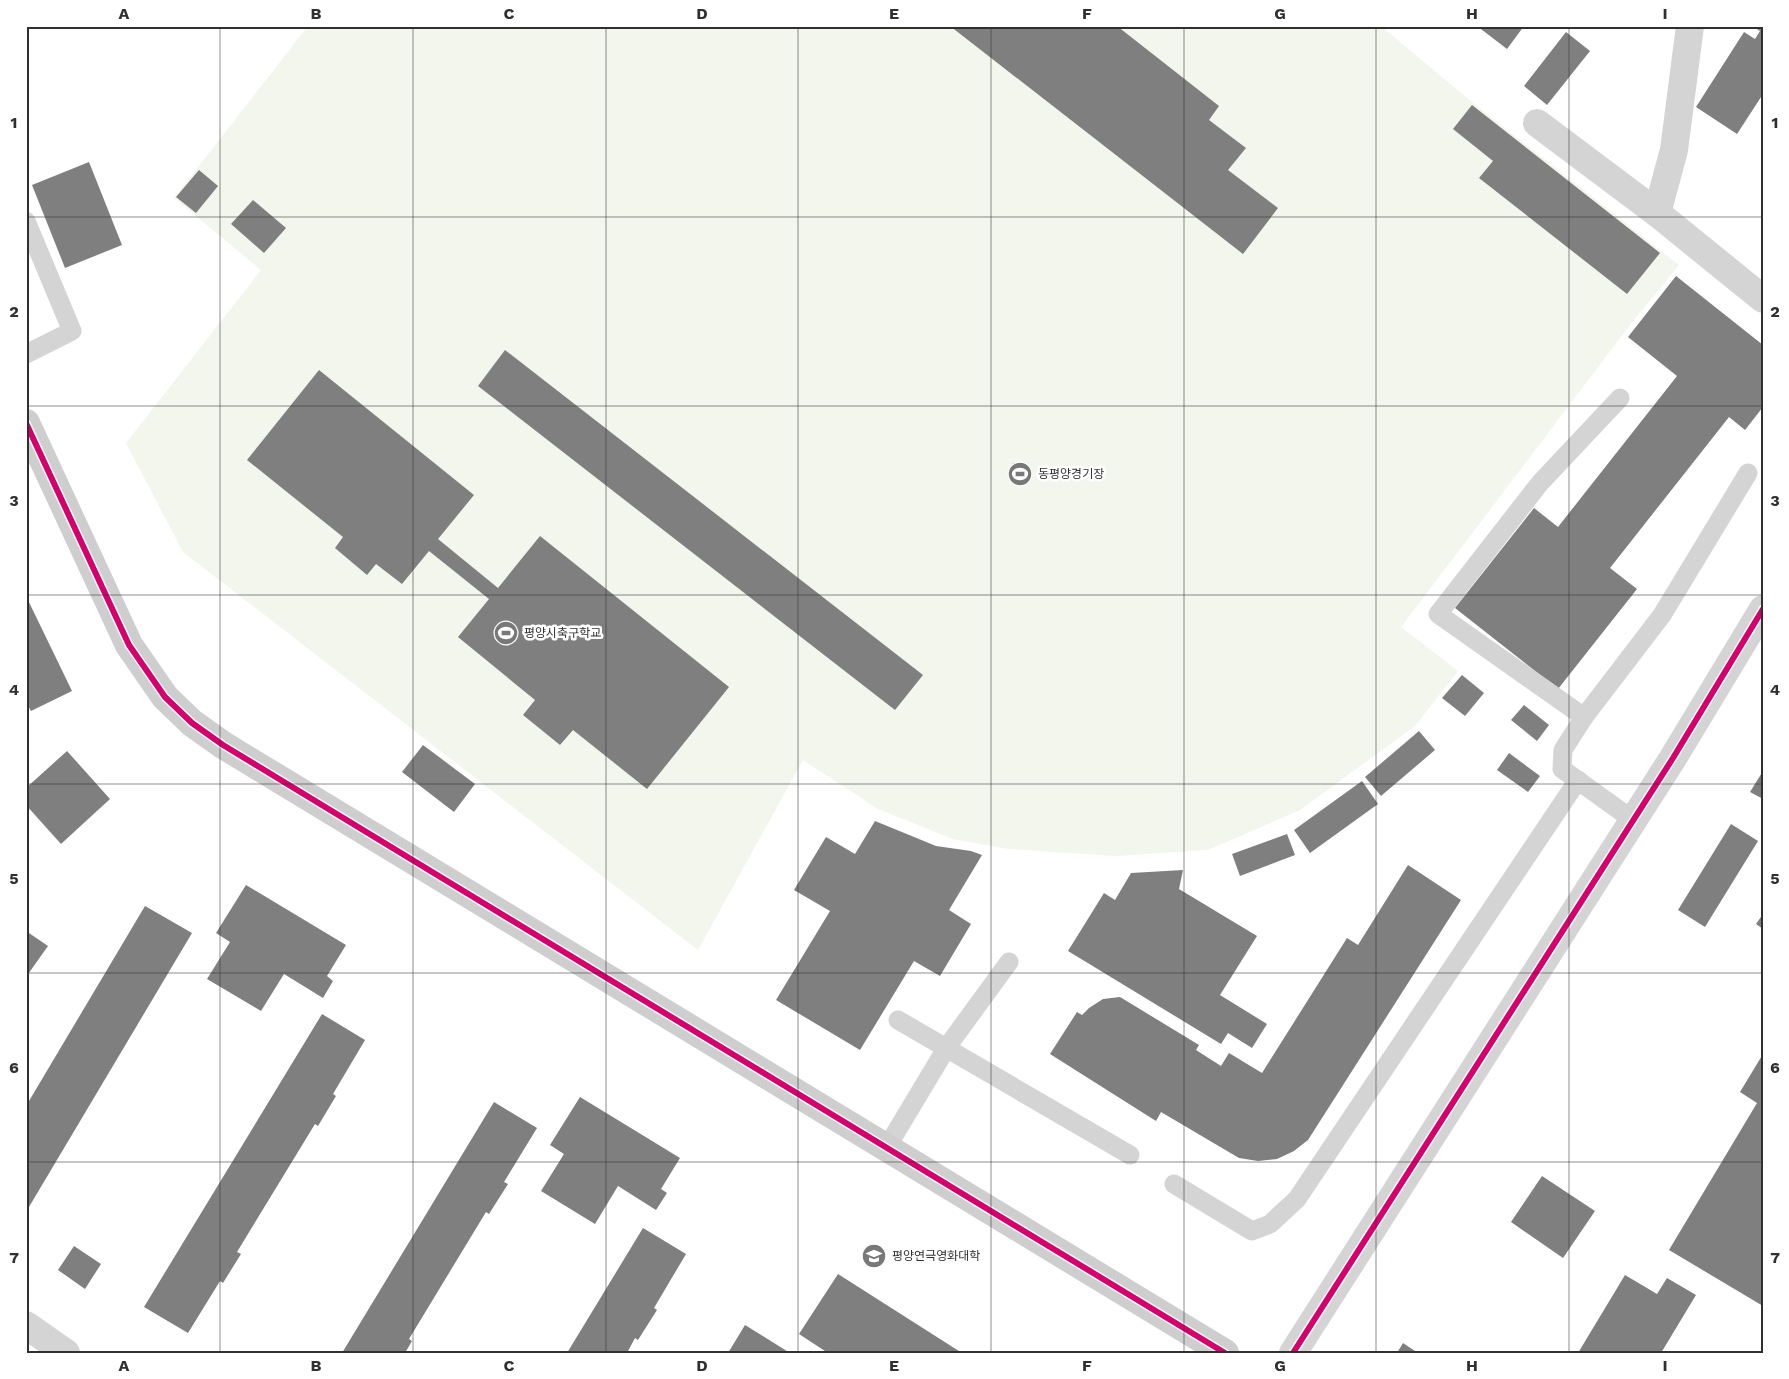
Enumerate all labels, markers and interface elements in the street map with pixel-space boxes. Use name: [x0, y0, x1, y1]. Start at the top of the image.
text: A: [119, 4, 130, 23]
text: B: [311, 4, 322, 23]
text: C: [504, 4, 515, 23]
text: D: [696, 4, 708, 23]
text: E: [889, 4, 899, 23]
text: F: [1082, 4, 1092, 23]
text: G: [1274, 4, 1286, 23]
text: H: [1466, 4, 1478, 23]
text: I: [1662, 4, 1668, 23]
text: 1: [11, 113, 17, 132]
text: 1: [1772, 113, 1778, 132]
text: 2: [9, 302, 19, 321]
text: 2: [1770, 302, 1780, 321]
sports icon: 동평양경기장: [1007, 461, 1033, 487]
place label: 동평양경기장: [1038, 467, 1104, 481]
text: 3: [9, 491, 19, 510]
text: 3: [1770, 491, 1780, 510]
sports icon: 평양시축구학교: [493, 620, 519, 646]
place label: 평양시축구학교: [524, 626, 601, 640]
text: 4: [9, 680, 19, 699]
text: 4: [1770, 680, 1780, 699]
text: 5: [9, 869, 19, 888]
text: 5: [1770, 869, 1780, 888]
text: 6: [9, 1058, 19, 1077]
text: 6: [1770, 1058, 1780, 1077]
school or university icon: 평양연극영화대학: [861, 1243, 887, 1269]
text: 7: [9, 1248, 19, 1267]
text: 7: [1770, 1248, 1780, 1267]
place label: 평양연극영화대학: [892, 1249, 980, 1263]
text: A: [119, 1356, 130, 1375]
text: B: [311, 1356, 322, 1375]
text: C: [504, 1356, 515, 1375]
text: D: [696, 1356, 708, 1375]
text: E: [889, 1356, 899, 1375]
text: F: [1082, 1356, 1092, 1375]
text: G: [1274, 1356, 1286, 1375]
text: H: [1466, 1356, 1478, 1375]
text: I: [1662, 1356, 1668, 1375]

